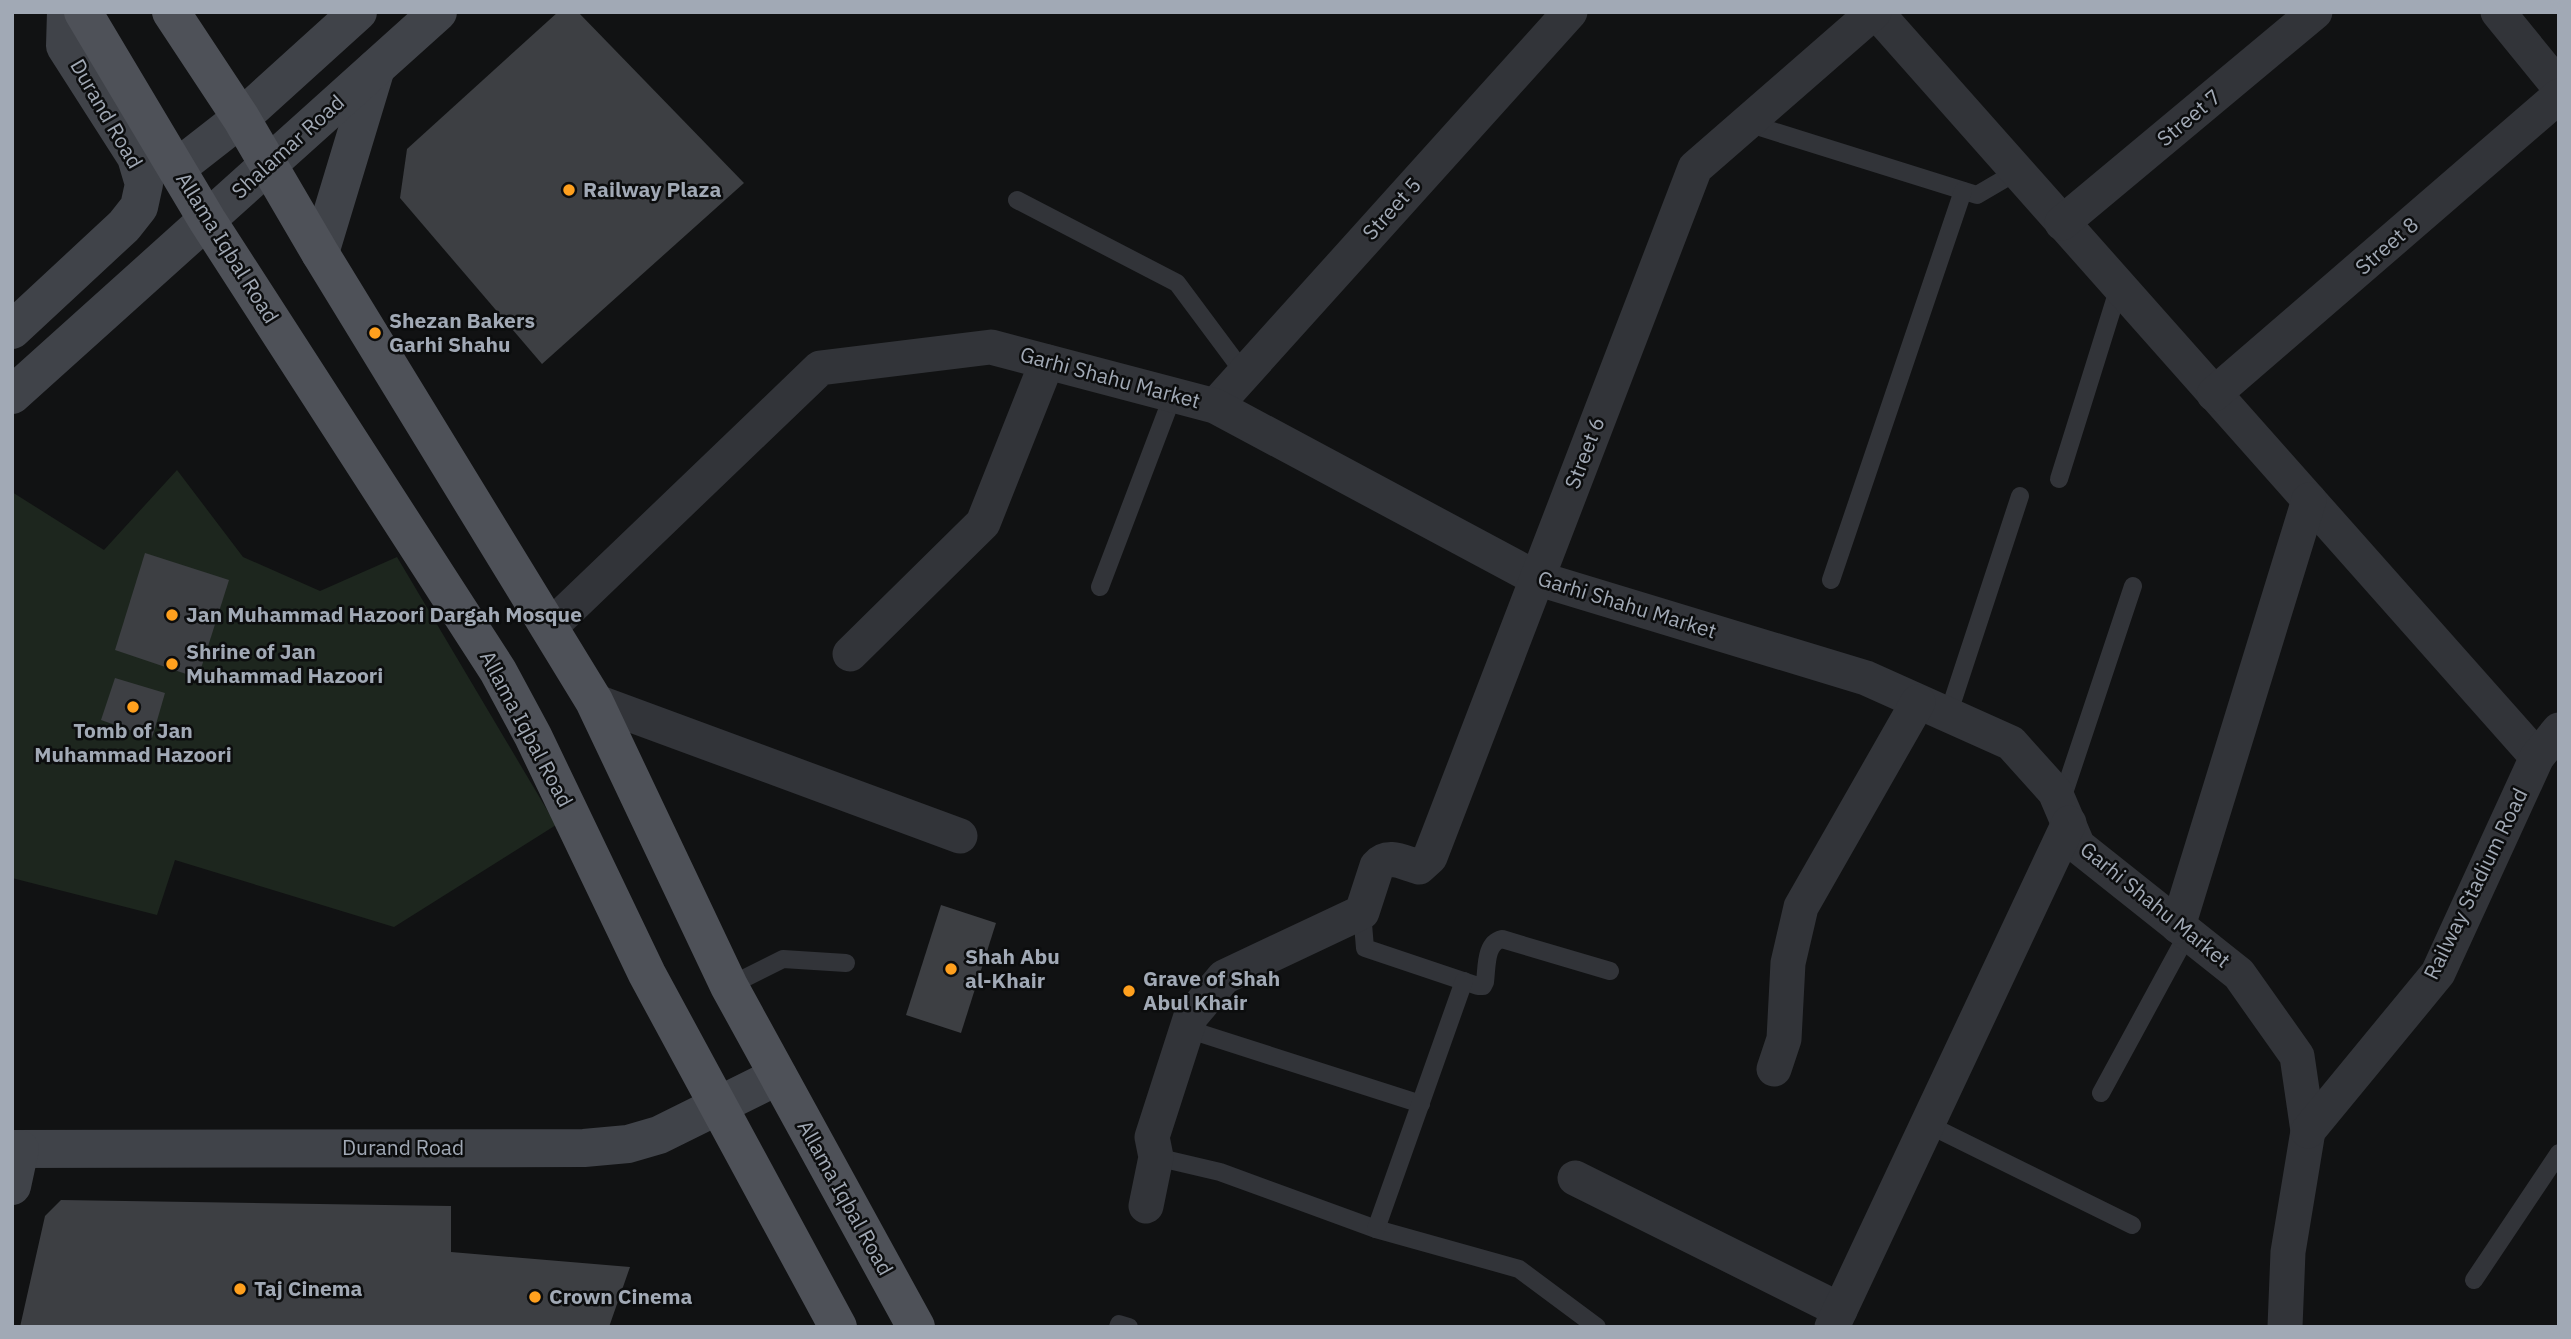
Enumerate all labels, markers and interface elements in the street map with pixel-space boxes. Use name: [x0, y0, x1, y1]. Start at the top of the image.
street label: Durand Road: [64, 54, 150, 173]
street label: Street 7: [2151, 82, 2226, 152]
street label: Shalamar Road: [225, 88, 350, 204]
street label: Allama Iqbal Road: [170, 167, 286, 328]
street label: Street 5: [1356, 171, 1427, 246]
place label: Railway Plaza: [583, 175, 721, 203]
marker: Railway Plaza: [561, 182, 577, 198]
street label: Street 8: [2349, 210, 2424, 280]
place label: Shezan Bakers Garhi Shahu: [389, 306, 535, 358]
marker: Shezan Bakers Garhi Shahu: [367, 325, 383, 341]
street label: Garhi Shahu Market: [1017, 340, 1203, 415]
street label: Street 6: [1558, 413, 1611, 493]
street label: Garhi Shahu Market: [1535, 564, 1720, 645]
place label: Jan Muhammad Hazoori Dargah Mosque: [186, 600, 582, 628]
marker: Jan Muhammad Hazoori Dargah Mosque: [164, 607, 180, 623]
place label: Shrine of Jan Muhammad Hazoori: [186, 637, 383, 689]
street label: Allama Iqbal Road: [474, 645, 580, 812]
marker: Shrine of Jan Muhammad Hazoori: [164, 656, 180, 672]
marker: Tomb of Jan Muhammad Hazoori: [125, 699, 141, 715]
place label: Tomb of Jan Muhammad Hazoori: [34, 716, 232, 768]
street label: Railway Stadium Road: [2417, 783, 2534, 984]
street label: Garhi Shahu Market: [2075, 835, 2236, 973]
place label: Shah Abu al-Khair: [965, 942, 1060, 994]
marker: Shah Abu al-Khair: [943, 961, 959, 977]
place label: Grave of Shah Abul Khair: [1143, 964, 1280, 1016]
marker: Grave of Shah Abul Khair: [1121, 983, 1137, 999]
street label: Allama Iqbal Road: [792, 1115, 900, 1280]
street label: Durand Road: [342, 1133, 464, 1161]
place label: Taj Cinema: [254, 1274, 362, 1302]
marker: Taj Cinema: [232, 1281, 248, 1297]
place label: Crown Cinema: [549, 1282, 693, 1310]
marker: Crown Cinema: [527, 1289, 543, 1305]

